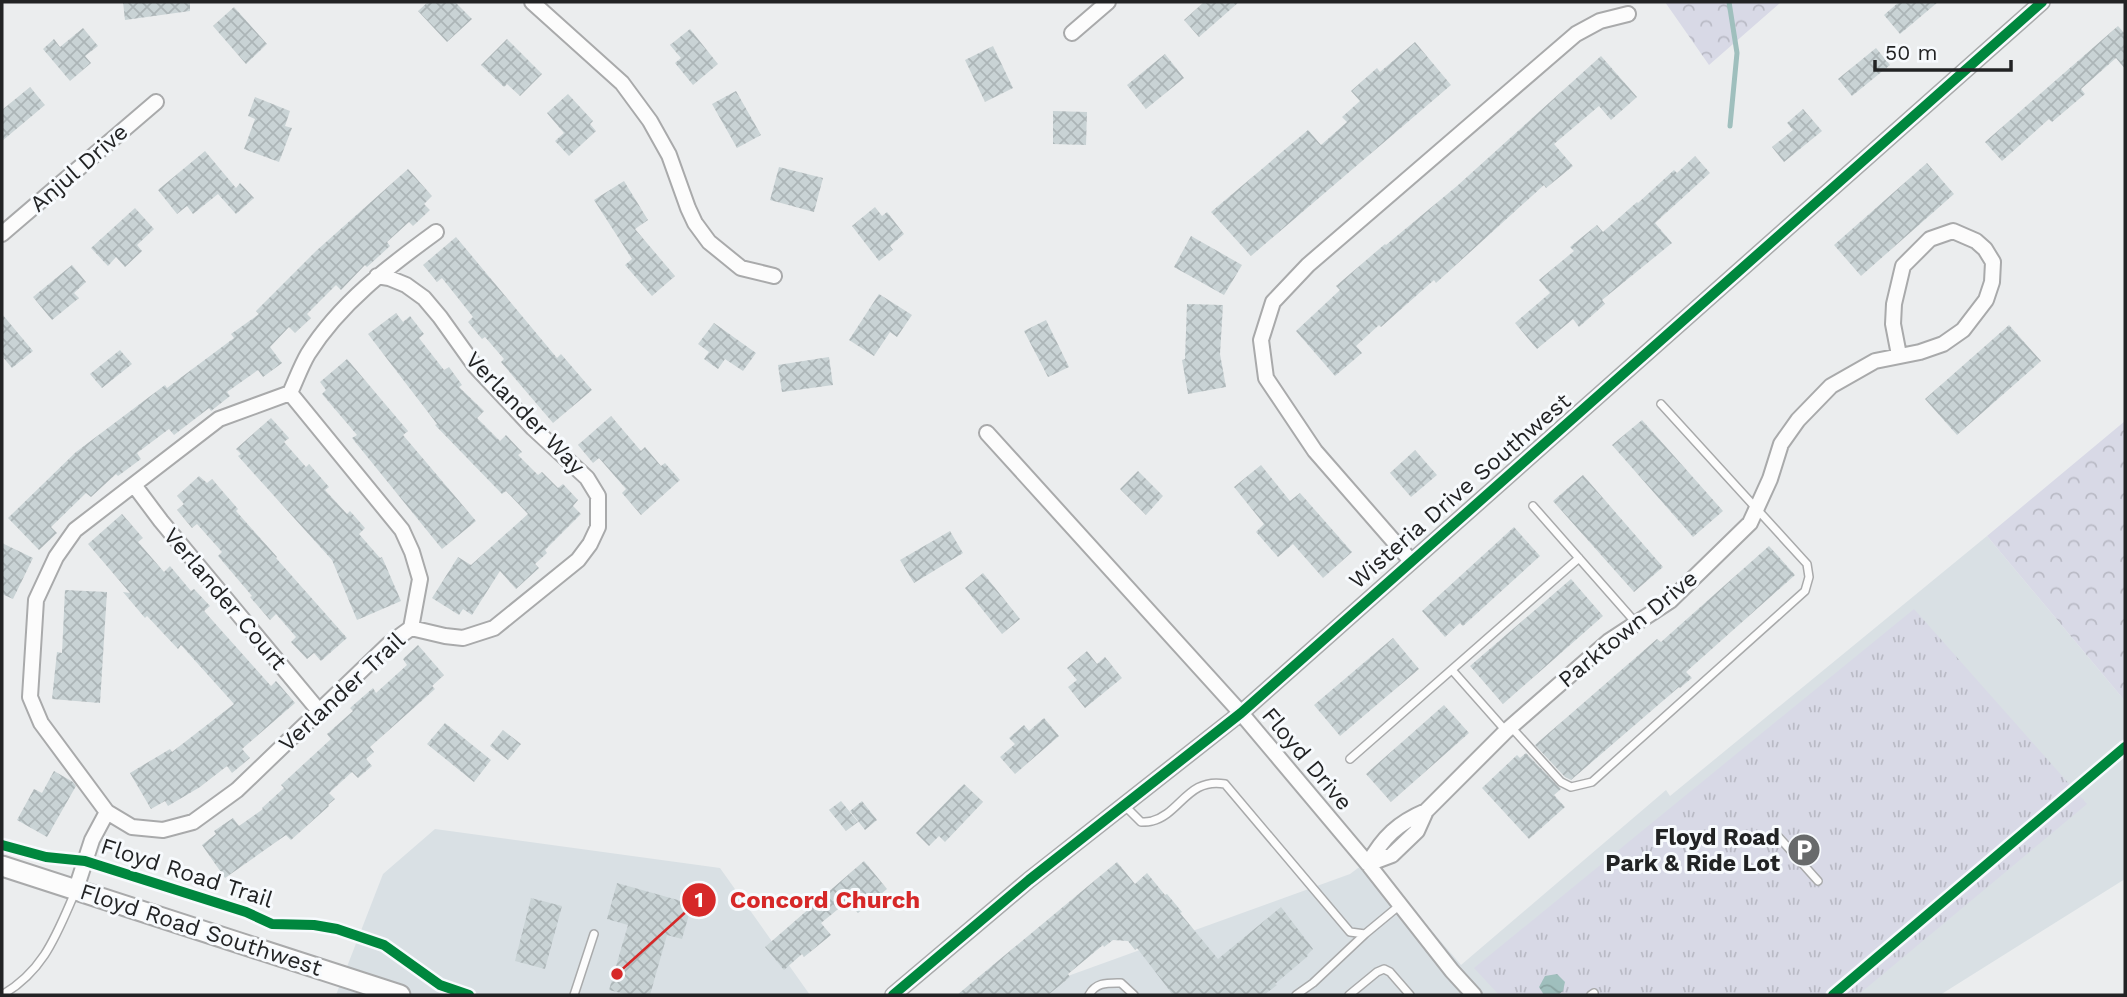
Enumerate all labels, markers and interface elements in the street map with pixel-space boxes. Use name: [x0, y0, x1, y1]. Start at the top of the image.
scale bar: [1875, 28, 2011, 72]
text: 50 m: [1885, 40, 1937, 65]
street label: Anjul Drive: [24, 118, 134, 218]
street label: Verlander Way: [460, 346, 590, 480]
street label: Wisteria Drive Southwest: [1344, 387, 1576, 594]
street label: Verlander Court: [158, 522, 293, 676]
street label: Parktown Drive: [1553, 565, 1703, 693]
street label: Verlander Trail: [274, 627, 410, 757]
street label: Floyd Drive: [1256, 702, 1358, 816]
place label: Floyd Road Park & Ride Lot: [1605, 824, 1780, 877]
parking icon: Floyd Road Park & Ride Lot: [1785, 831, 1823, 869]
street label: Floyd Road Trail: [97, 832, 277, 914]
callout: Concord Church: [681, 877, 935, 922]
street label: Floyd Road Southwest: [77, 878, 326, 982]
text: Concord Church: [730, 886, 920, 914]
text: 1: [694, 887, 704, 912]

